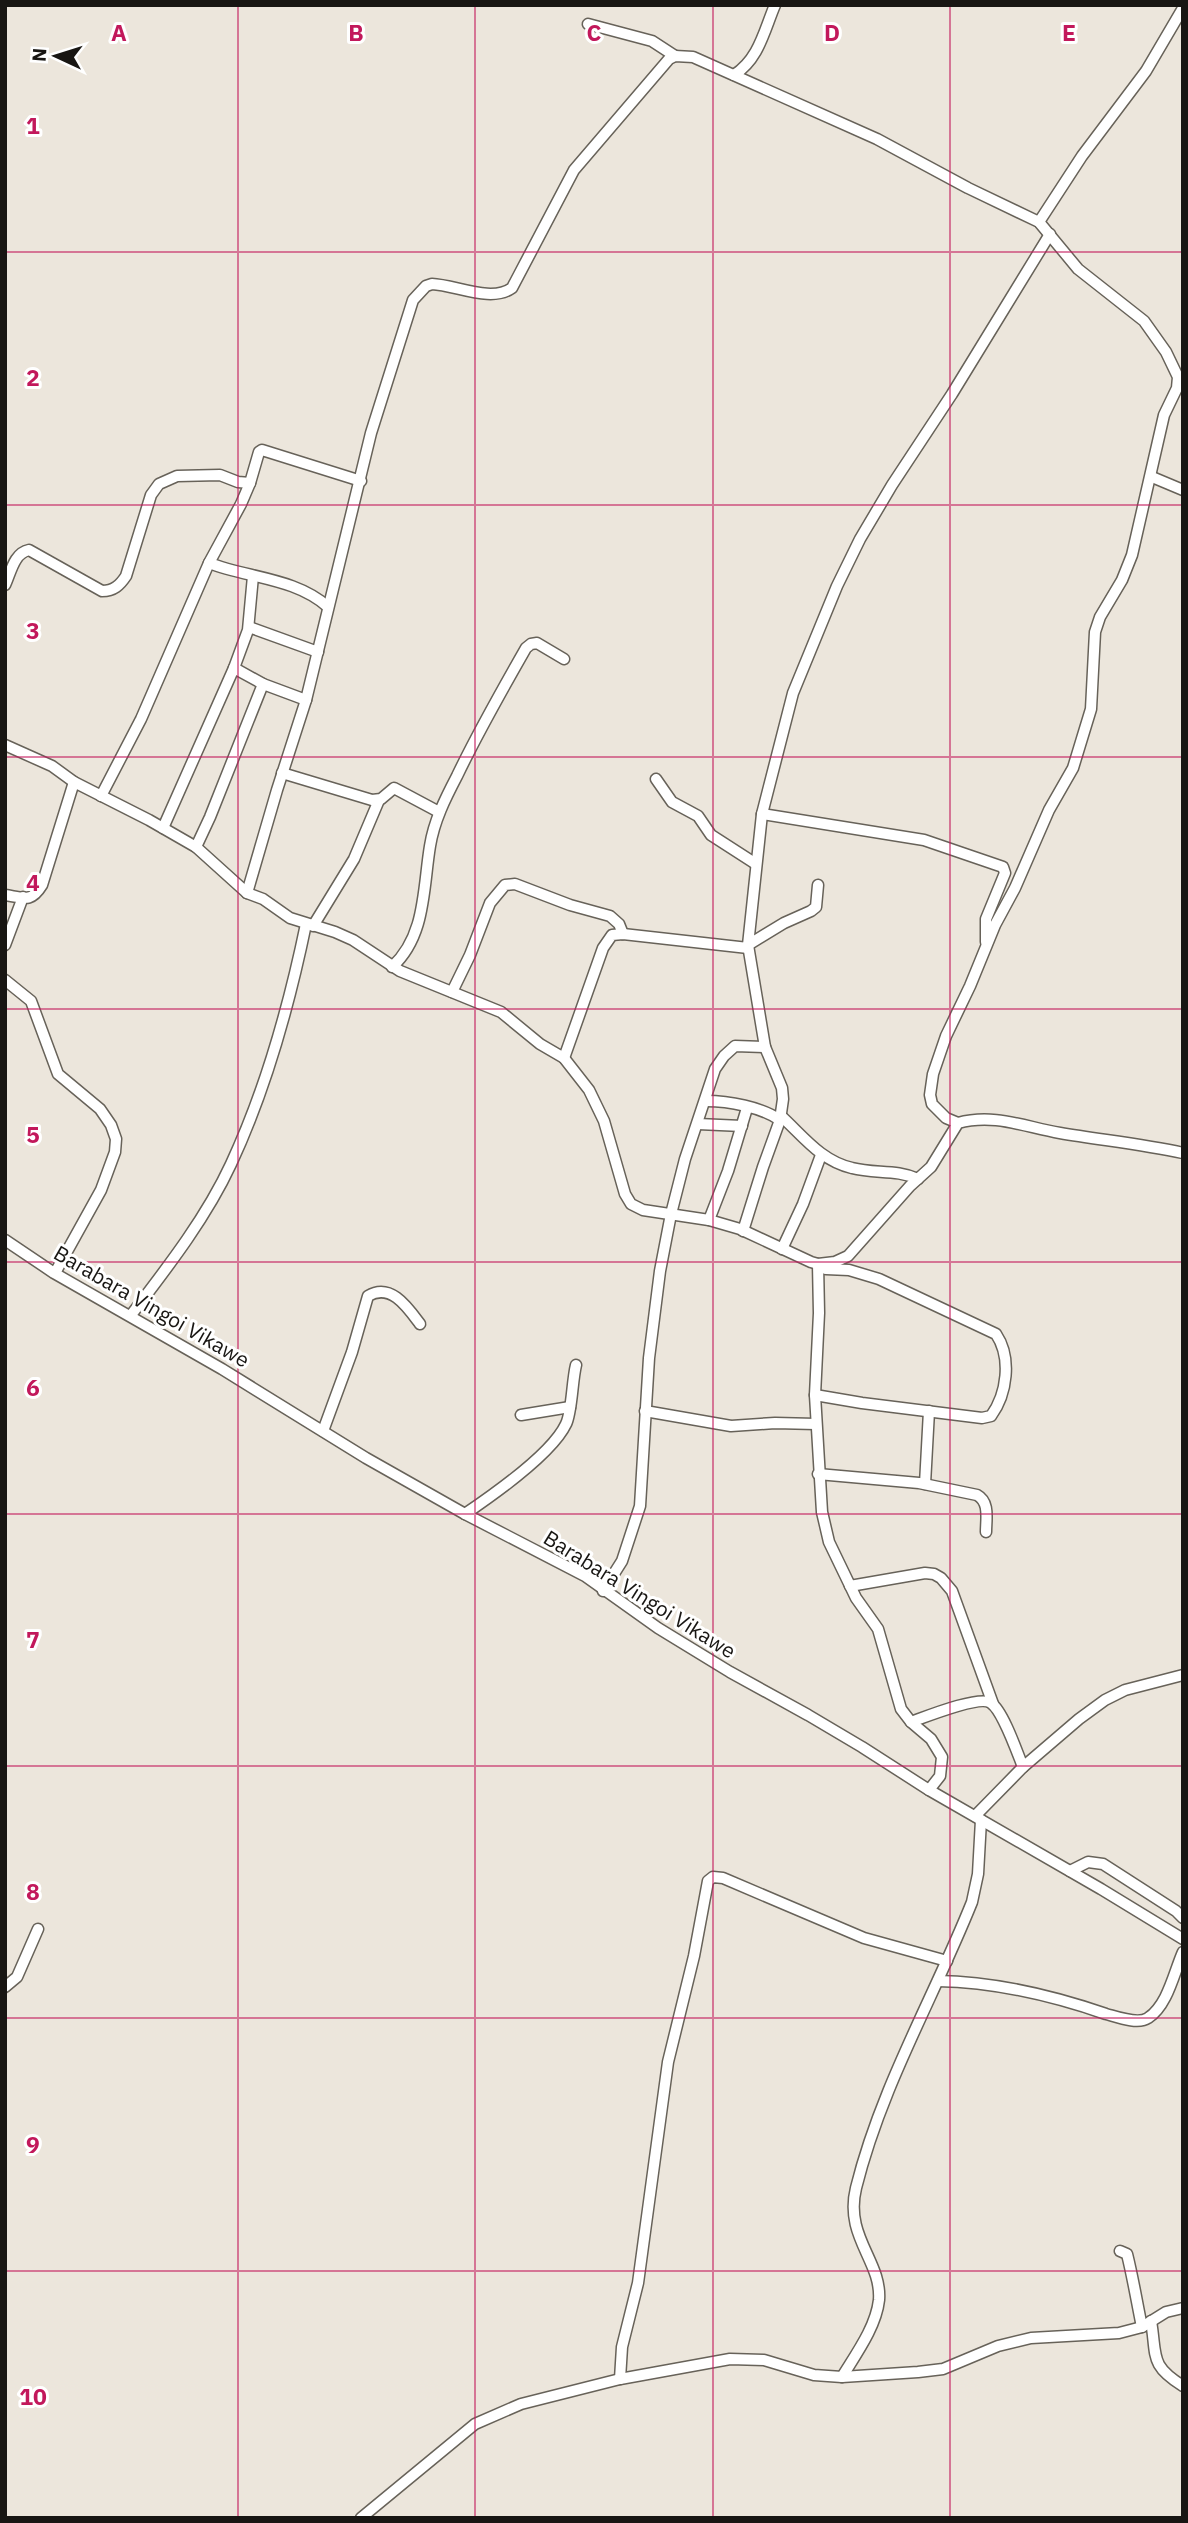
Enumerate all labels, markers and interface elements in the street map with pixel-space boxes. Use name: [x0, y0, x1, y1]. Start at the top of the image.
text: A: [111, 17, 127, 47]
text: B: [348, 17, 364, 47]
text: C: [587, 17, 602, 47]
text: D: [824, 17, 840, 47]
text: E: [1062, 17, 1076, 47]
north arrow: [21, 21, 91, 91]
text: N: [27, 47, 51, 63]
text: 1: [26, 110, 40, 140]
text: 2: [26, 362, 40, 392]
text: 3: [26, 615, 40, 645]
text: 4: [26, 867, 40, 897]
text: 5: [26, 1119, 40, 1149]
street label: Barabara Vingoi Vikawe: [49, 1238, 255, 1374]
text: 6: [26, 1372, 40, 1402]
street label: Barabara Vingoi Vikawe: [539, 1523, 741, 1665]
text: 7: [26, 1624, 40, 1654]
text: 8: [26, 1876, 40, 1906]
text: 9: [26, 2129, 40, 2159]
text: 10: [19, 2381, 47, 2411]

